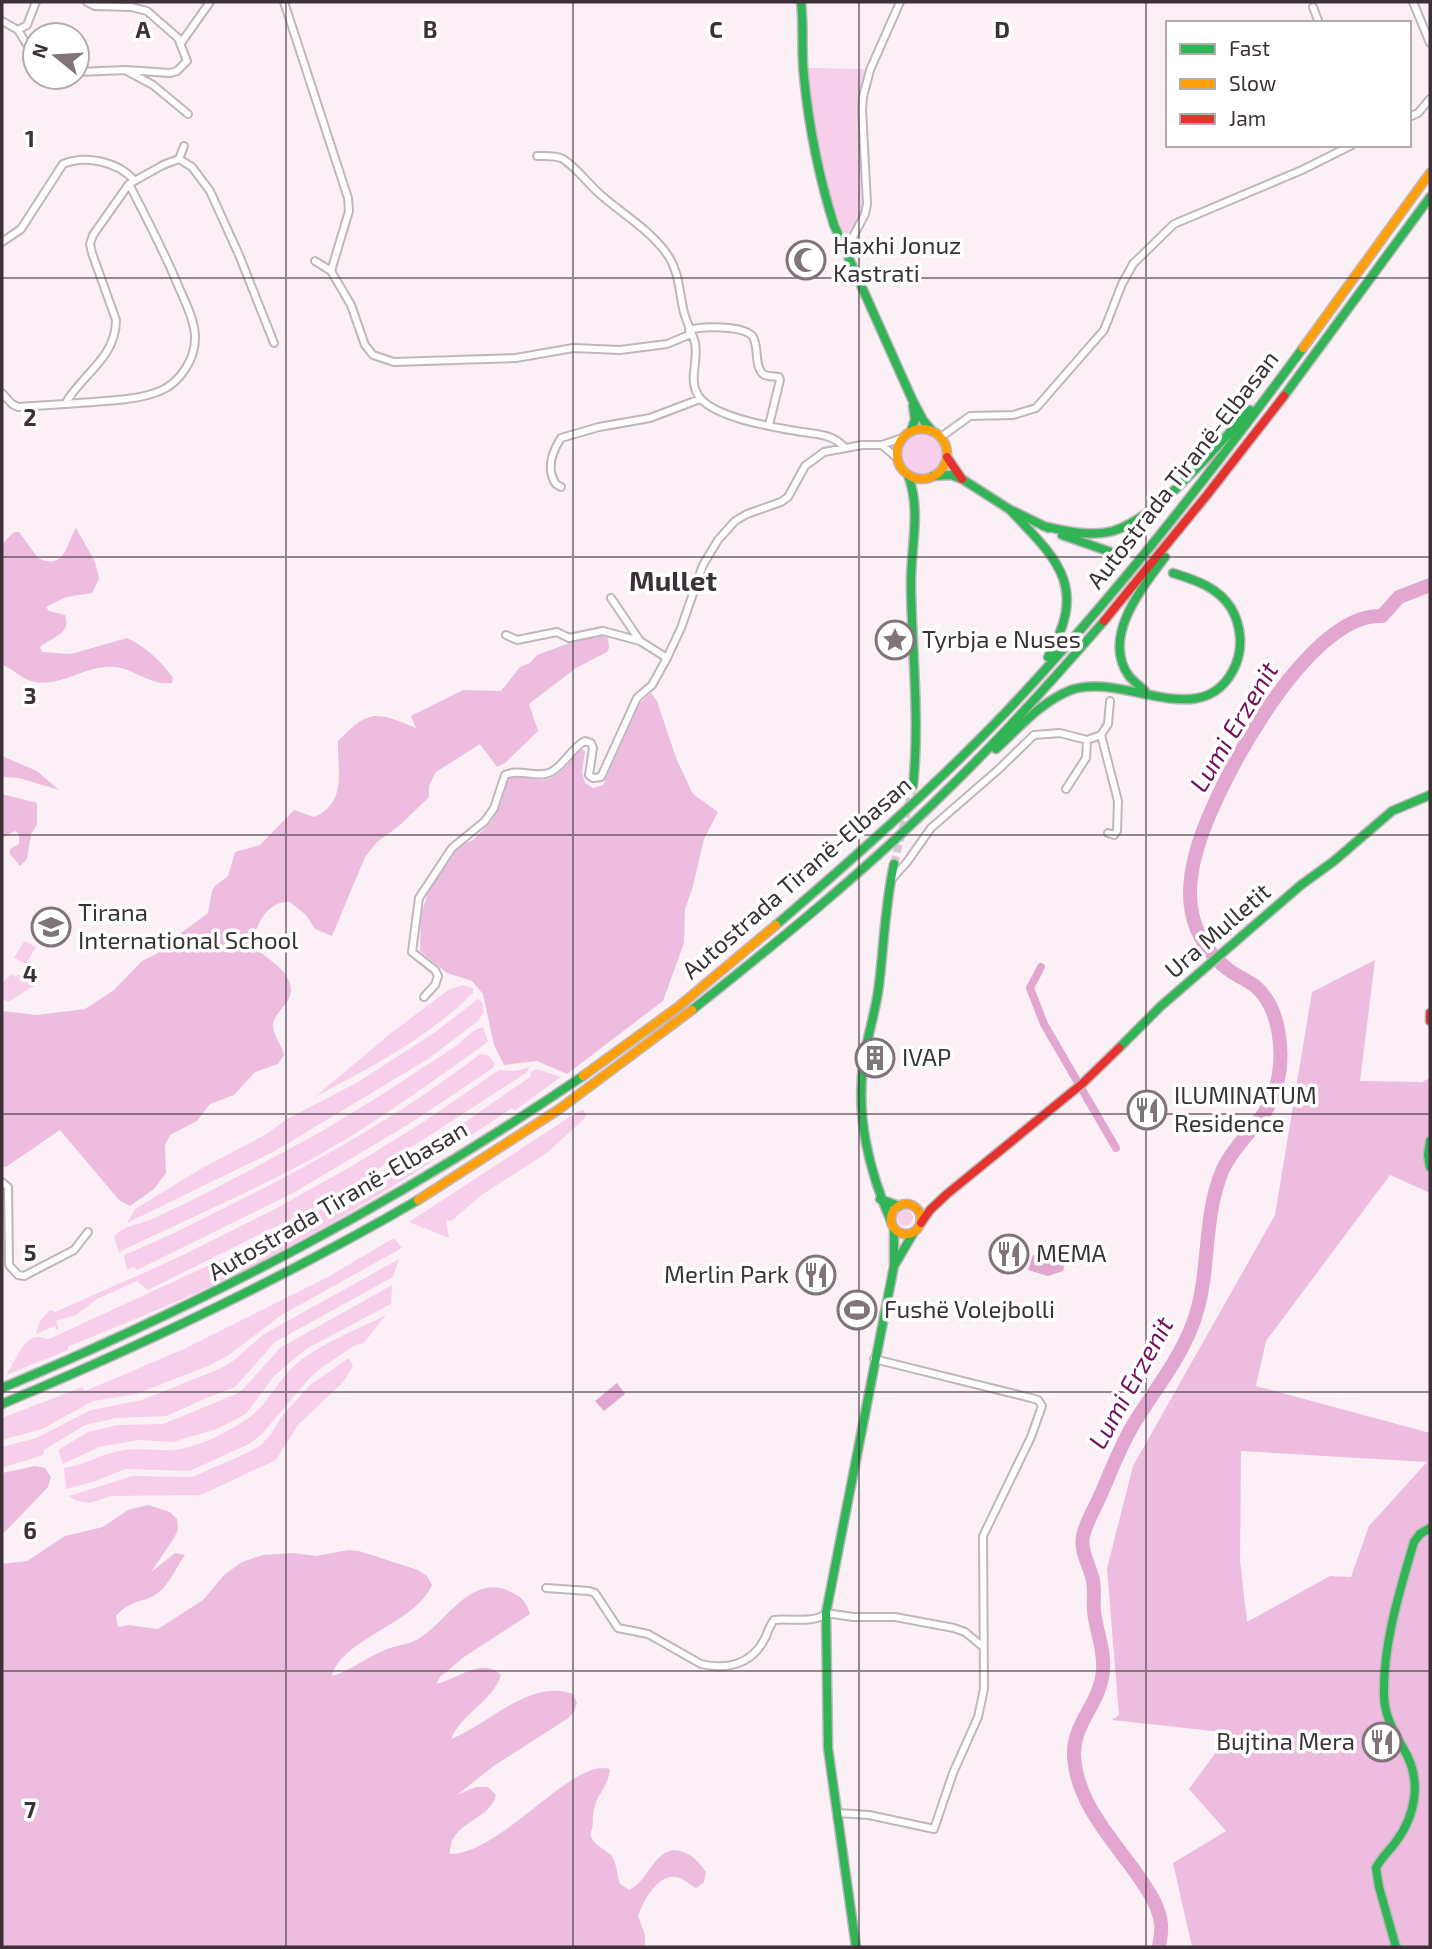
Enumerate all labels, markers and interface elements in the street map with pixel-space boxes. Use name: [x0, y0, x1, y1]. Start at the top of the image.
text: A: [135, 15, 151, 43]
text: B: [423, 15, 437, 43]
text: C: [709, 15, 723, 43]
text: D: [994, 15, 1010, 43]
north arrow: [21, 21, 91, 91]
legend: [1166, 21, 1411, 147]
text: Fast: [1229, 35, 1270, 60]
text: N: [26, 41, 52, 61]
text: Slow: [1229, 70, 1276, 95]
text: Jam: [1229, 105, 1266, 130]
text: 1: [25, 124, 35, 152]
place label: Haxhi Jonuz Kastrati: [833, 230, 961, 287]
mosque icon: Haxhi Jonuz Kastrati: [785, 239, 827, 281]
street label: Autostrada Tiranë-Elbasan: [1080, 344, 1284, 594]
text: 2: [23, 403, 37, 431]
district label: Mullet: [629, 563, 717, 597]
place icon: Tyrbja e Nuses: [874, 619, 916, 661]
place label: Tyrbja e Nuses: [922, 624, 1081, 653]
water label: Lumi Erzenit: [1182, 656, 1284, 797]
text: 3: [23, 681, 37, 709]
street label: Autostrada Tiranë-Elbasan: [675, 769, 917, 984]
street label: Ura Mulletit: [1158, 876, 1276, 984]
place label: Tirana International School: [78, 897, 298, 954]
school or university icon: Tirana International School: [30, 906, 72, 948]
text: 4: [23, 959, 37, 987]
building icon: IVAP: [854, 1037, 896, 1079]
place label: IVAP: [902, 1042, 951, 1071]
place label: ILUMINATUM Residence: [1174, 1080, 1317, 1137]
restaurant icon: ILUMINATUM Residence: [1126, 1089, 1168, 1131]
street label: Autostrada Tiranë-Elbasan: [203, 1114, 472, 1286]
restaurant icon: MEMA: [988, 1233, 1030, 1275]
text: 5: [24, 1238, 36, 1266]
place label: MEMA: [1036, 1238, 1107, 1267]
restaurant icon: Merlin Park: [795, 1254, 837, 1296]
place label: Merlin Park: [664, 1259, 789, 1288]
sports icon: Fushë Volejbolli: [836, 1289, 878, 1331]
place label: Fushë Volejbolli: [884, 1294, 1055, 1323]
water label: Lumi Erzenit: [1081, 1311, 1179, 1454]
text: 6: [23, 1516, 37, 1544]
restaurant icon: Bujtina Mera: [1361, 1721, 1403, 1763]
place label: Bujtina Mera: [1216, 1726, 1355, 1755]
text: 7: [24, 1795, 36, 1823]

